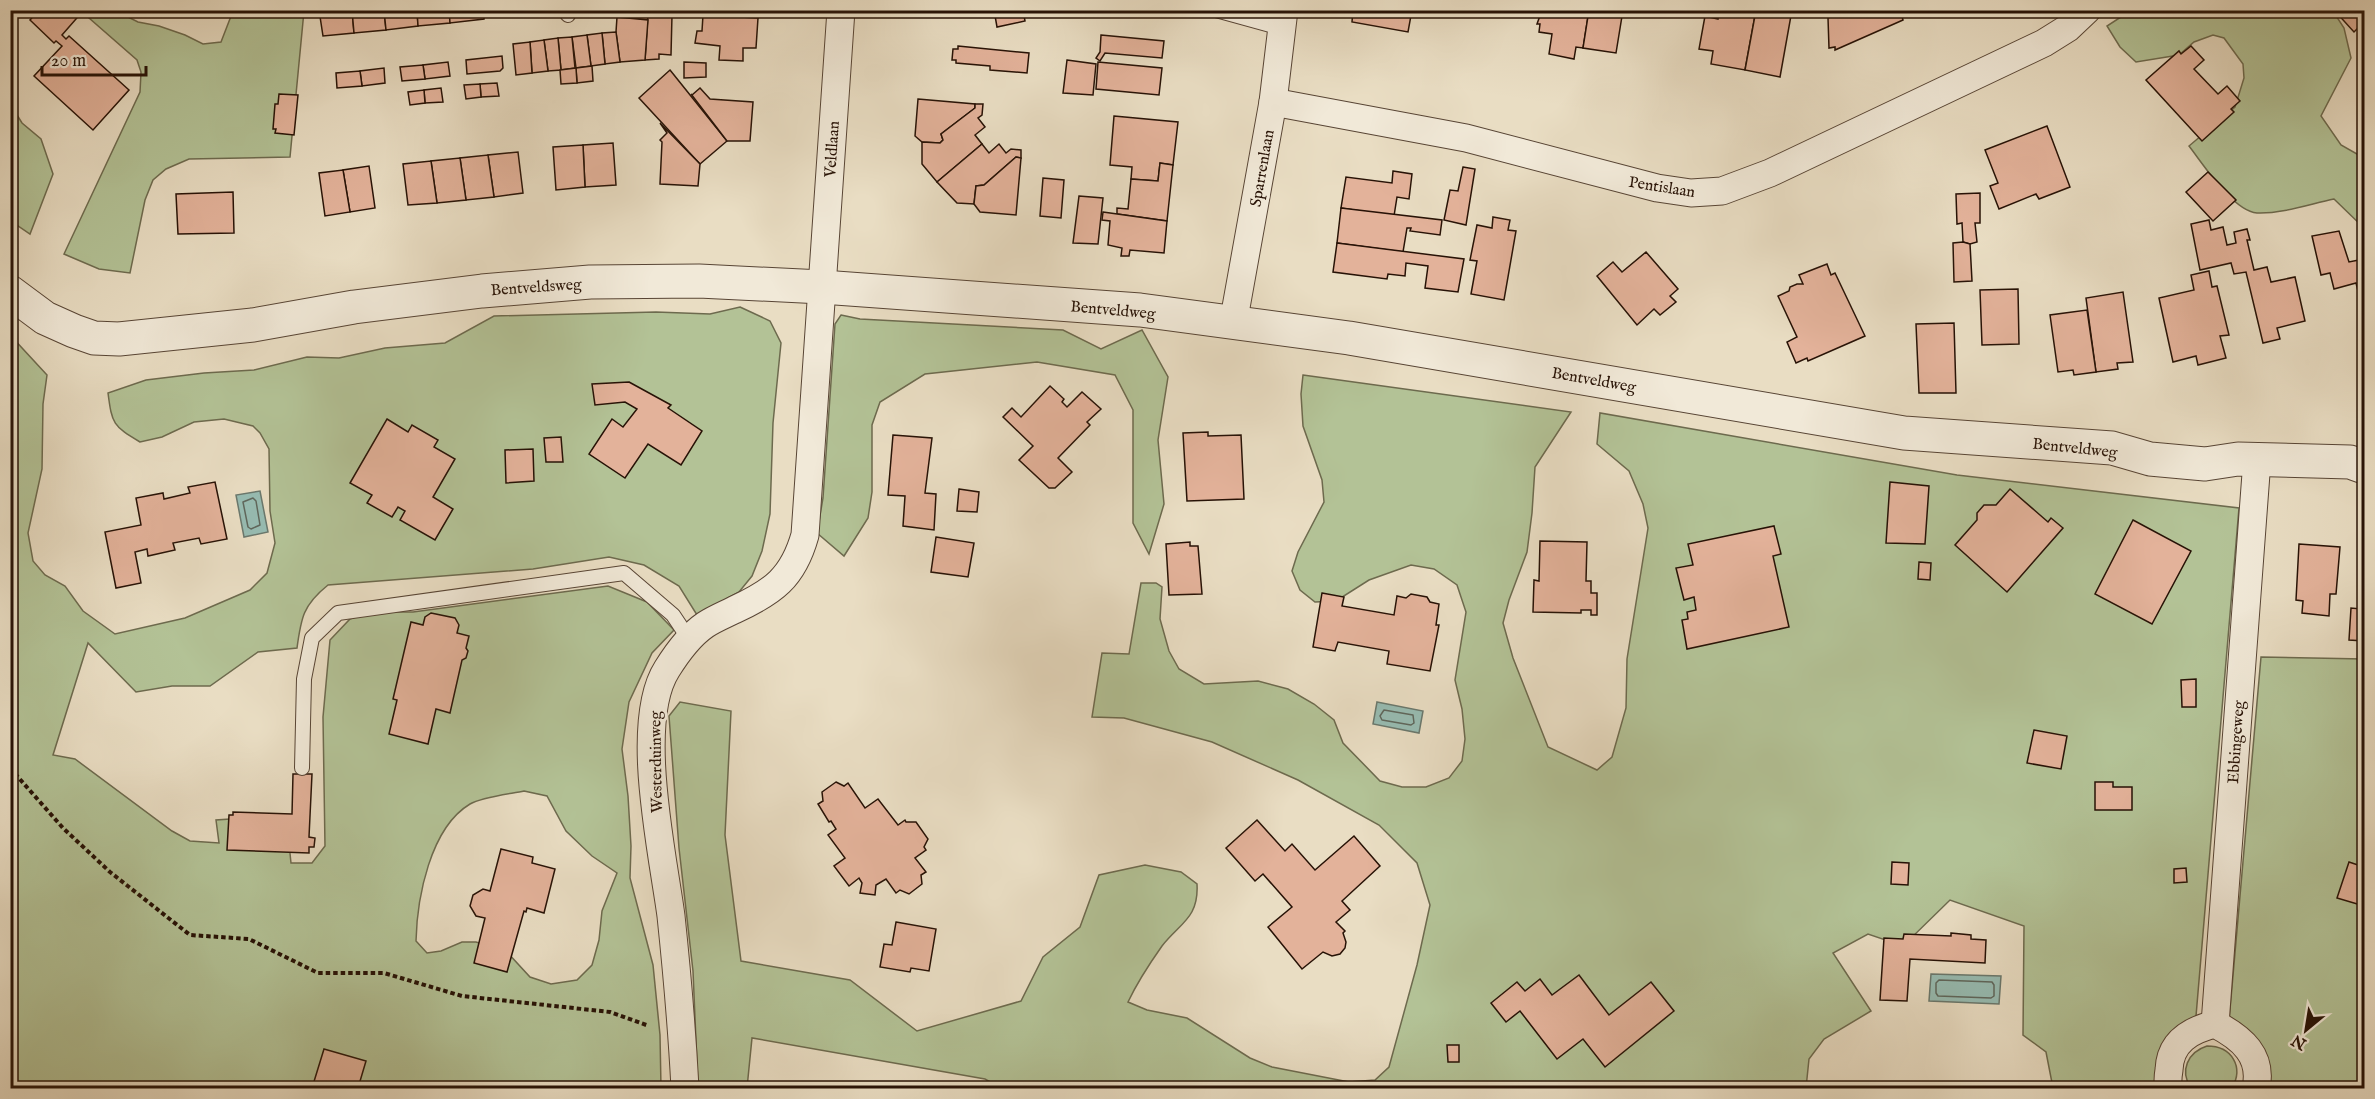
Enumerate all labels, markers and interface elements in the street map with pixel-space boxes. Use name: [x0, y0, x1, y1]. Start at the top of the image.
scale bar: [42, 39, 146, 77]
text: 20 m: [51, 50, 86, 73]
street label: Veldlaan: [821, 120, 845, 179]
street label: Sparrenlaan: [1246, 128, 1280, 209]
street label: Pentislaan: [1627, 173, 1697, 203]
street label: Bentveldsweg: [490, 275, 583, 301]
street label: Bentveldweg: [1069, 297, 1157, 325]
street label: Bentveldweg: [1550, 364, 1638, 398]
street label: Bentveldweg: [2031, 435, 2119, 463]
street label: Ebbingeweg: [2224, 700, 2250, 784]
street label: Westerduinweg: [646, 710, 668, 813]
north arrow: [2276, 1000, 2336, 1060]
text: N: [2288, 1029, 2311, 1054]

